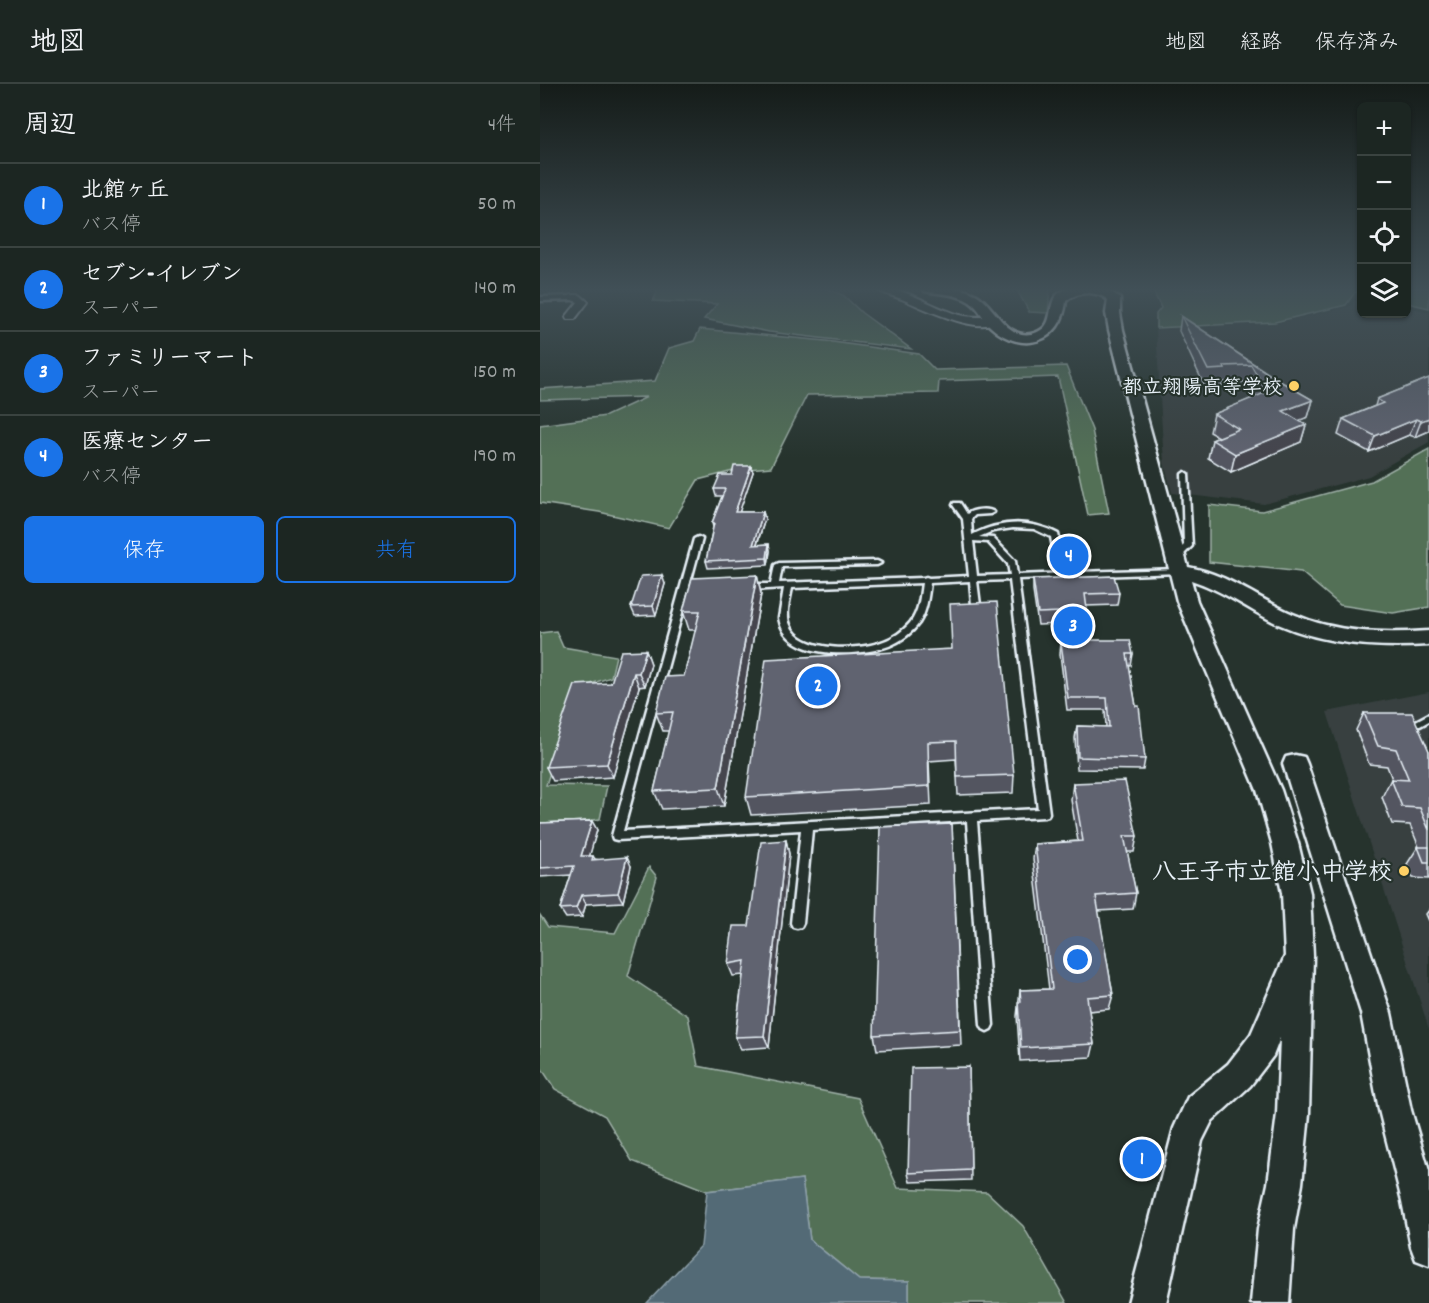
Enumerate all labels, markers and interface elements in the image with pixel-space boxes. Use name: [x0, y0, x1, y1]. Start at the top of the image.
text: 地図: [30, 25, 86, 65]
text: 地図: [1165, 29, 1207, 59]
text: 経路: [1240, 29, 1282, 59]
text: 保存済み: [1315, 29, 1399, 59]
map controls: [1357, 102, 1411, 318]
button: +: [1357, 102, 1411, 156]
text: 周辺: [24, 108, 76, 145]
text: 4件: [488, 112, 516, 140]
button: −: [1357, 156, 1411, 210]
text: 北館ヶ丘: [81, 176, 169, 207]
text: 1: [41, 191, 46, 219]
text: 50 m: [478, 191, 516, 219]
button: locate: [1357, 210, 1411, 264]
text: バス停: [81, 212, 141, 240]
text: セブン-イレブン: [81, 260, 243, 291]
button: layers: [1357, 264, 1411, 318]
text: 2: [39, 275, 48, 303]
text: 140 m: [474, 275, 516, 303]
text: スーパー: [81, 296, 160, 324]
text: ファミリーマート: [81, 344, 258, 375]
text: 3: [39, 359, 48, 387]
text: 150 m: [473, 359, 516, 387]
place label: 都立翔陽高等学校: [1122, 375, 1282, 403]
marker: 都立翔陽高等学校: [1287, 379, 1301, 393]
text: スーパー: [81, 380, 160, 408]
text: 医療センター: [81, 428, 213, 459]
text: 4: [39, 443, 48, 471]
text: 190 m: [473, 443, 516, 471]
text: バス停: [81, 464, 141, 492]
button: 保存: [24, 516, 264, 583]
button: 共有: [276, 516, 516, 583]
pin: 4: [1050, 534, 1088, 578]
pin: 3: [1054, 604, 1092, 648]
pin: 2: [798, 664, 838, 708]
place label: 八王子市立館小中学校: [1152, 857, 1392, 891]
marker: 八王子市立館小中学校: [1397, 864, 1411, 878]
your location: [1063, 945, 1092, 974]
pin: 1: [1122, 1136, 1162, 1182]

